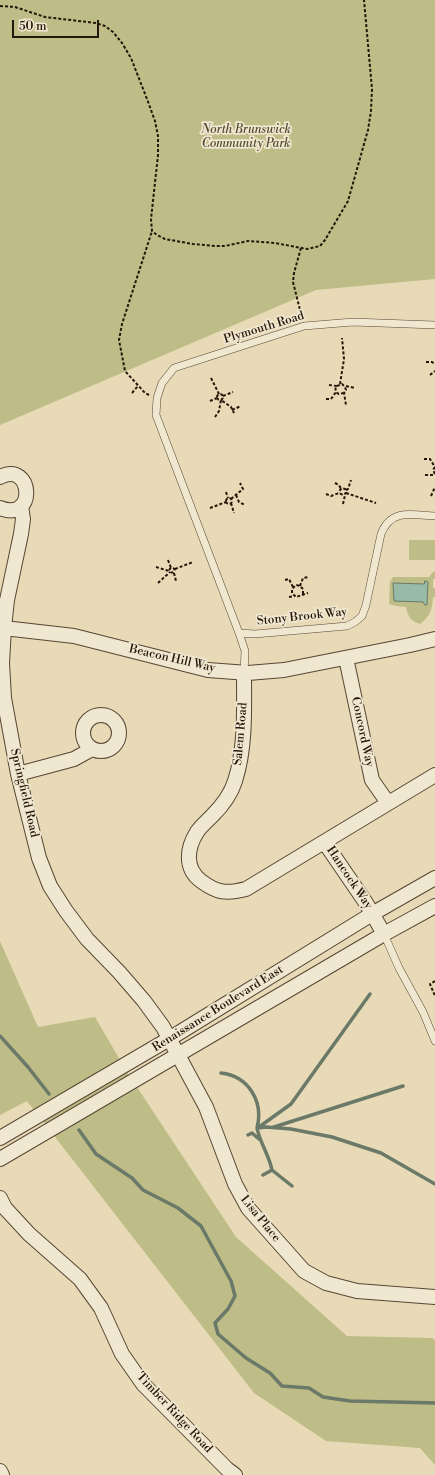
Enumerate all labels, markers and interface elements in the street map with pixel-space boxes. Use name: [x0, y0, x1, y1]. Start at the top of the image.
scale bar: [14, 12, 101, 38]
text: 50 m: [19, 19, 47, 34]
park label: North Brunswick Community Park: [201, 123, 291, 151]
street label: Plymouth Road: [222, 309, 306, 347]
street label: Stony Brook Way: [256, 605, 348, 629]
street label: Beacon Hill Way: [127, 642, 217, 676]
street label: Concord Way: [348, 696, 376, 768]
street label: Salem Road: [231, 702, 251, 766]
street label: Springfield Road: [7, 747, 41, 839]
street label: Hancock Way: [323, 844, 375, 912]
street label: Renaissance Boulevard East: [150, 963, 286, 1055]
street label: Lisa Place: [237, 1193, 283, 1245]
street label: Timber Ridge Road: [133, 1370, 215, 1456]

